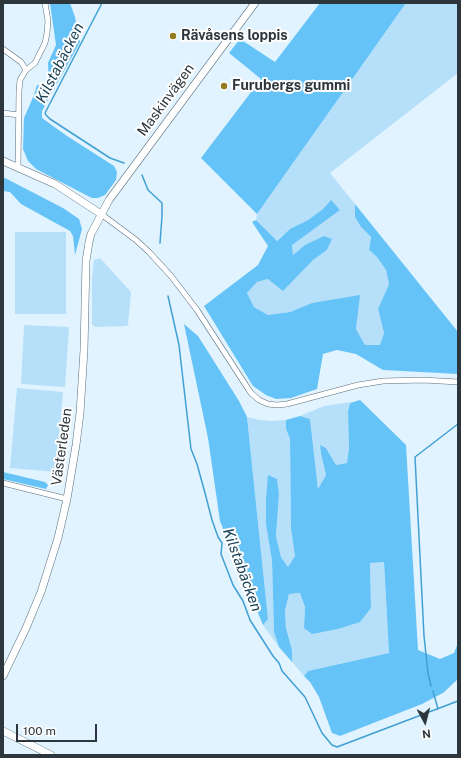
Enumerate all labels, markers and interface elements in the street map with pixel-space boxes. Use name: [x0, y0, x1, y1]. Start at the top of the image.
water label: Kilstabäcken: [32, 20, 88, 106]
place label: Rävåsens loppis: [181, 28, 288, 44]
marker: Rävåsens loppis: [168, 31, 178, 41]
street label: Maskinvägen: [134, 60, 198, 140]
place label: Furubergs gummi: [232, 78, 350, 94]
marker: Furubergs gummi: [219, 81, 229, 91]
street label: Västerleden: [48, 407, 76, 487]
water label: Kilstabäcken: [219, 526, 265, 614]
north arrow: [405, 702, 445, 742]
scale bar: [18, 716, 99, 742]
text: 100 m: [23, 724, 56, 738]
text: N: [421, 727, 431, 740]

